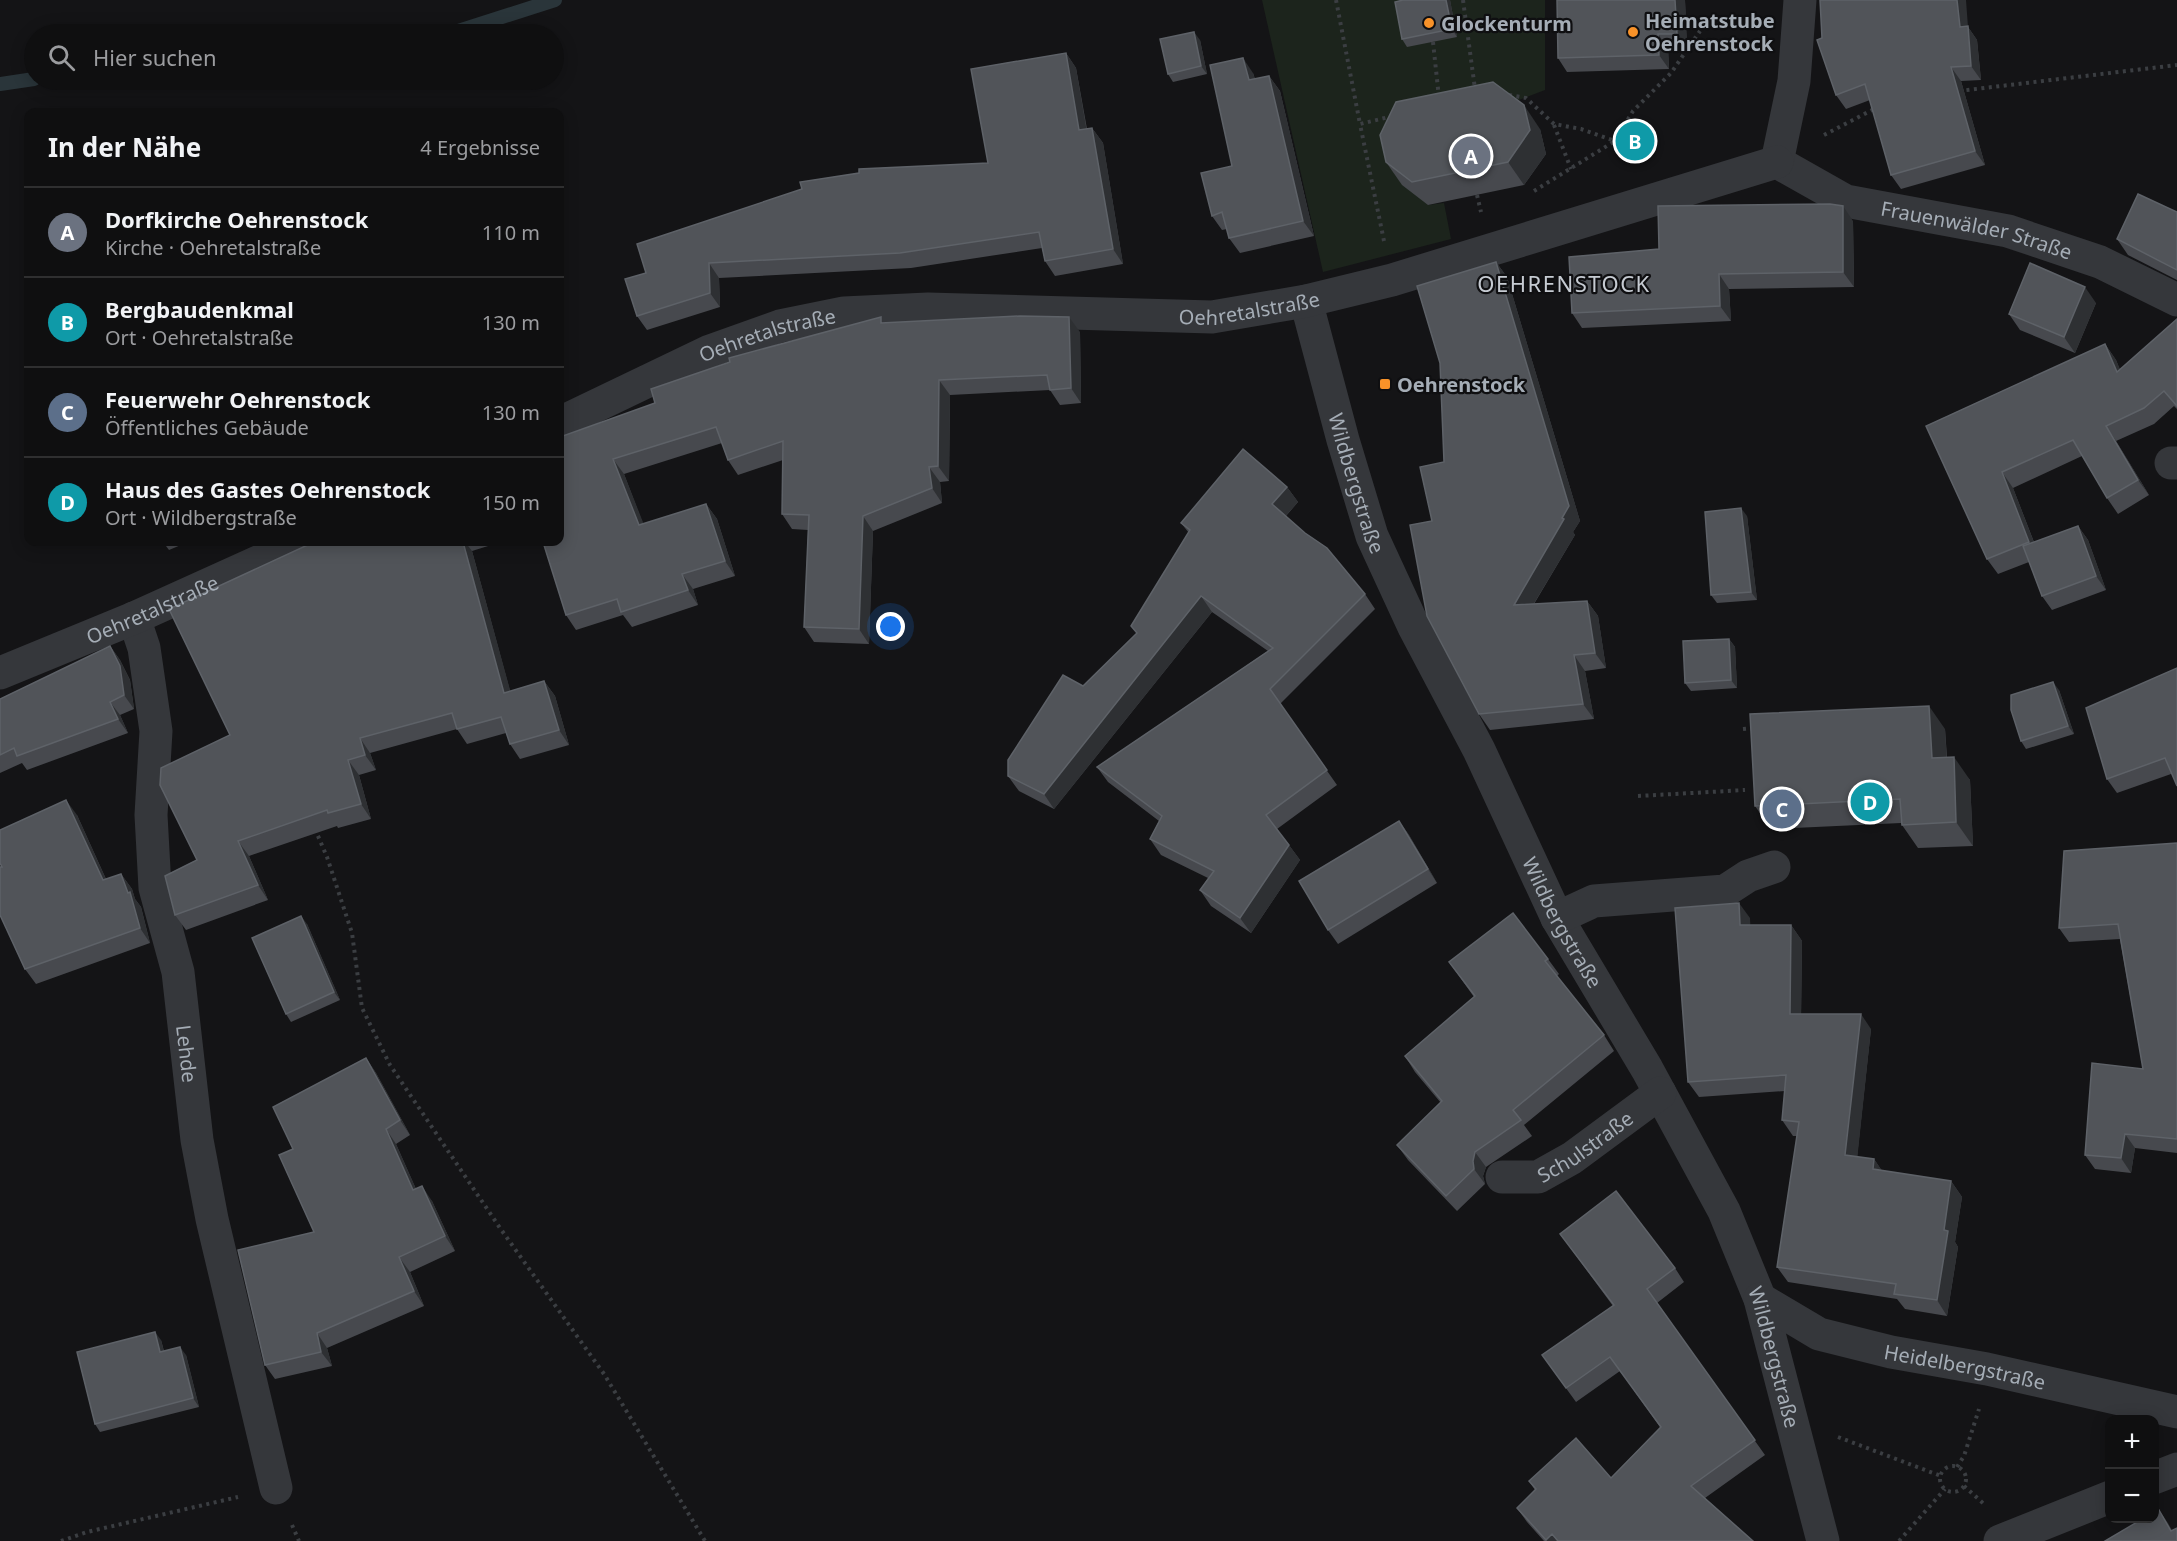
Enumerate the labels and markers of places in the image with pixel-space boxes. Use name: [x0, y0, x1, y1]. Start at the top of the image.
place label: Heimatstube Oehrenstock: [1645, 7, 1775, 57]
place label: Glockenturm: [1441, 10, 1572, 37]
marker: Glockenturm: [1422, 16, 1436, 30]
marker: Heimatstube Oehrenstock: [1626, 25, 1640, 39]
pin: B: [1616, 118, 1654, 164]
pin: A: [1452, 134, 1490, 178]
place label: Oehrenstock: [1397, 371, 1526, 398]
marker: Oehrenstock: [1378, 377, 1392, 391]
pin: D: [1850, 780, 1890, 824]
pin: C: [1762, 786, 1802, 832]

